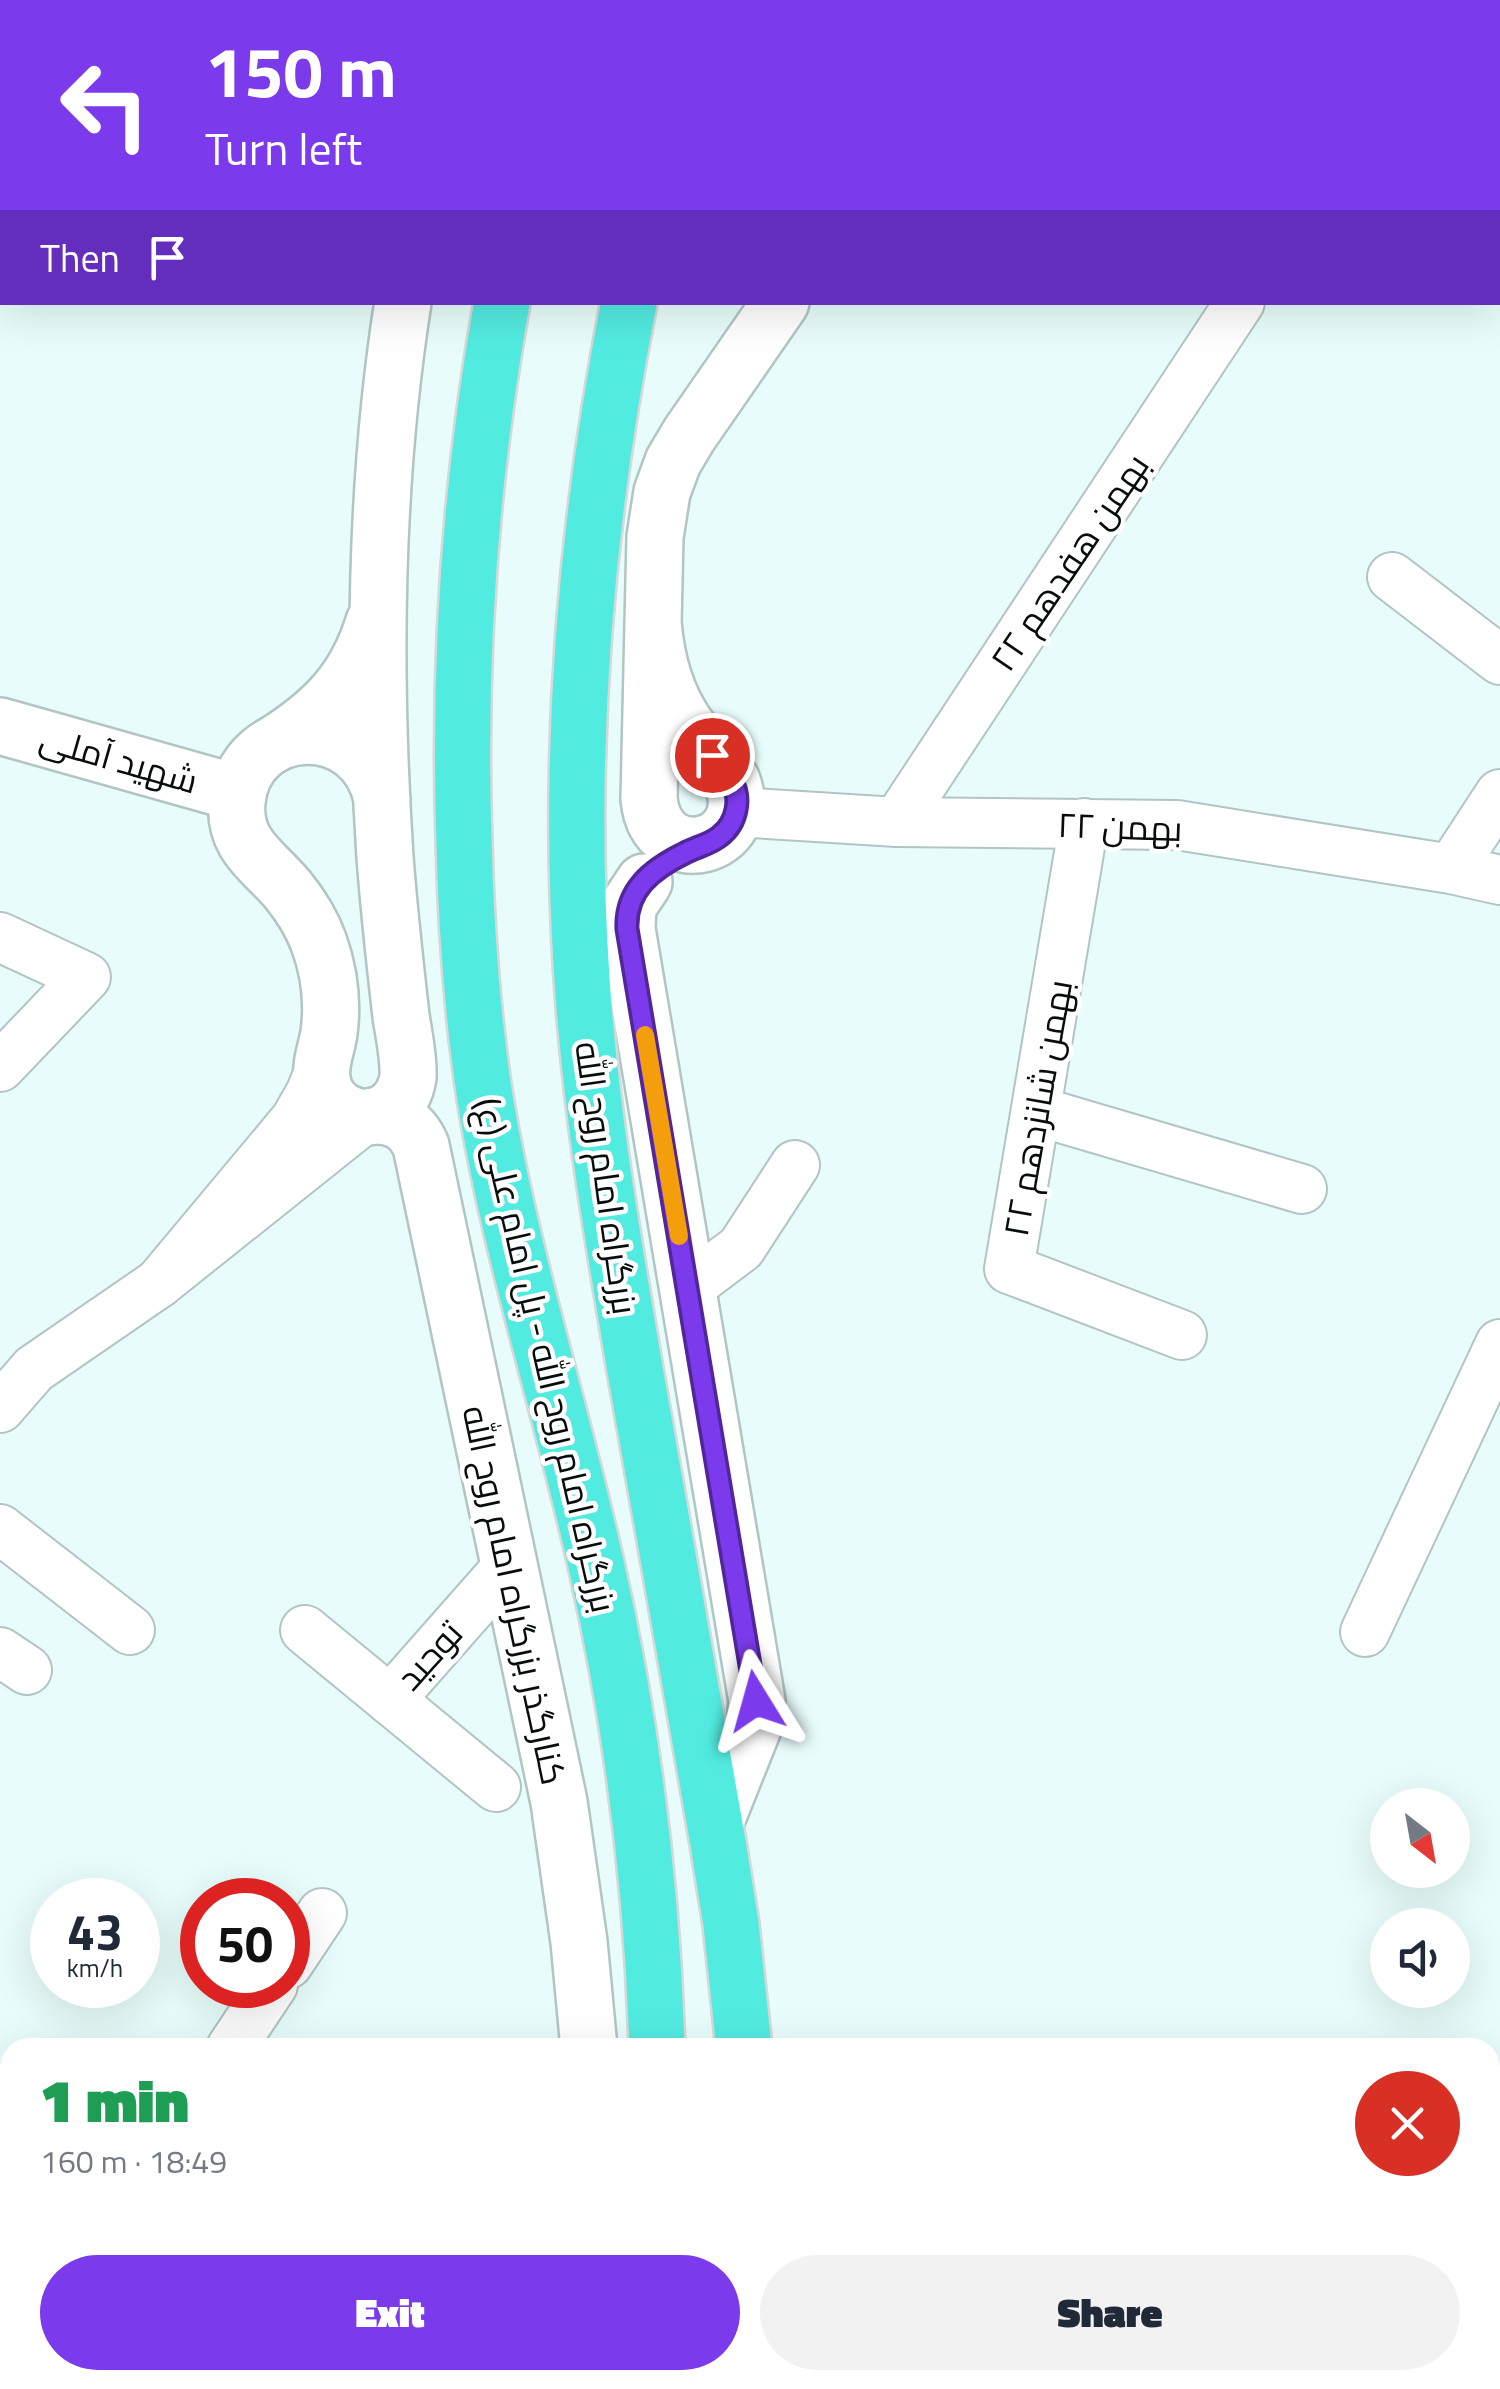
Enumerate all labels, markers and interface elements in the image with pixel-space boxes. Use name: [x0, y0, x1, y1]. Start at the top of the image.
text: 150 m: [205, 18, 397, 124]
icon: left: [40, 40, 170, 170]
text: Turn left: [205, 114, 362, 182]
text: Then: [40, 229, 120, 287]
icon: arrive: [140, 230, 195, 285]
street label: ۲۲ بهمن هفدهم: [976, 442, 1162, 682]
street label: شهید آملی: [34, 711, 204, 807]
pin: [670, 713, 755, 798]
icon: arrive: [685, 728, 740, 783]
street label: ۲۲ بهمن: [1057, 797, 1183, 855]
street label: ۲۲ بهمن شانزدهم: [988, 975, 1086, 1241]
street label: بزرگراه امام روح الله: [561, 1038, 653, 1318]
street label: بزرگراه امام روح الله - پل امام علی (ع): [460, 1092, 632, 1618]
street label: کنارگذر بزرگراه امام روح الله: [448, 1401, 582, 1789]
street label: توحید: [383, 1608, 475, 1702]
position arrow: [704, 1649, 808, 1753]
north arrow: [1370, 1788, 1470, 1888]
map controls: [1370, 1788, 1470, 2008]
speed limit sign: 50: [180, 1878, 310, 2008]
text: 43: [67, 1893, 123, 1969]
button: sound: [1370, 1908, 1470, 2008]
text: km/h: [67, 1949, 123, 1987]
text: 1 min: [40, 2054, 189, 2145]
button: close: [1355, 2071, 1460, 2176]
text: 160 m · 18:49: [40, 2137, 227, 2185]
button: Exit: [40, 2255, 740, 2370]
button: Share: [760, 2255, 1460, 2370]

